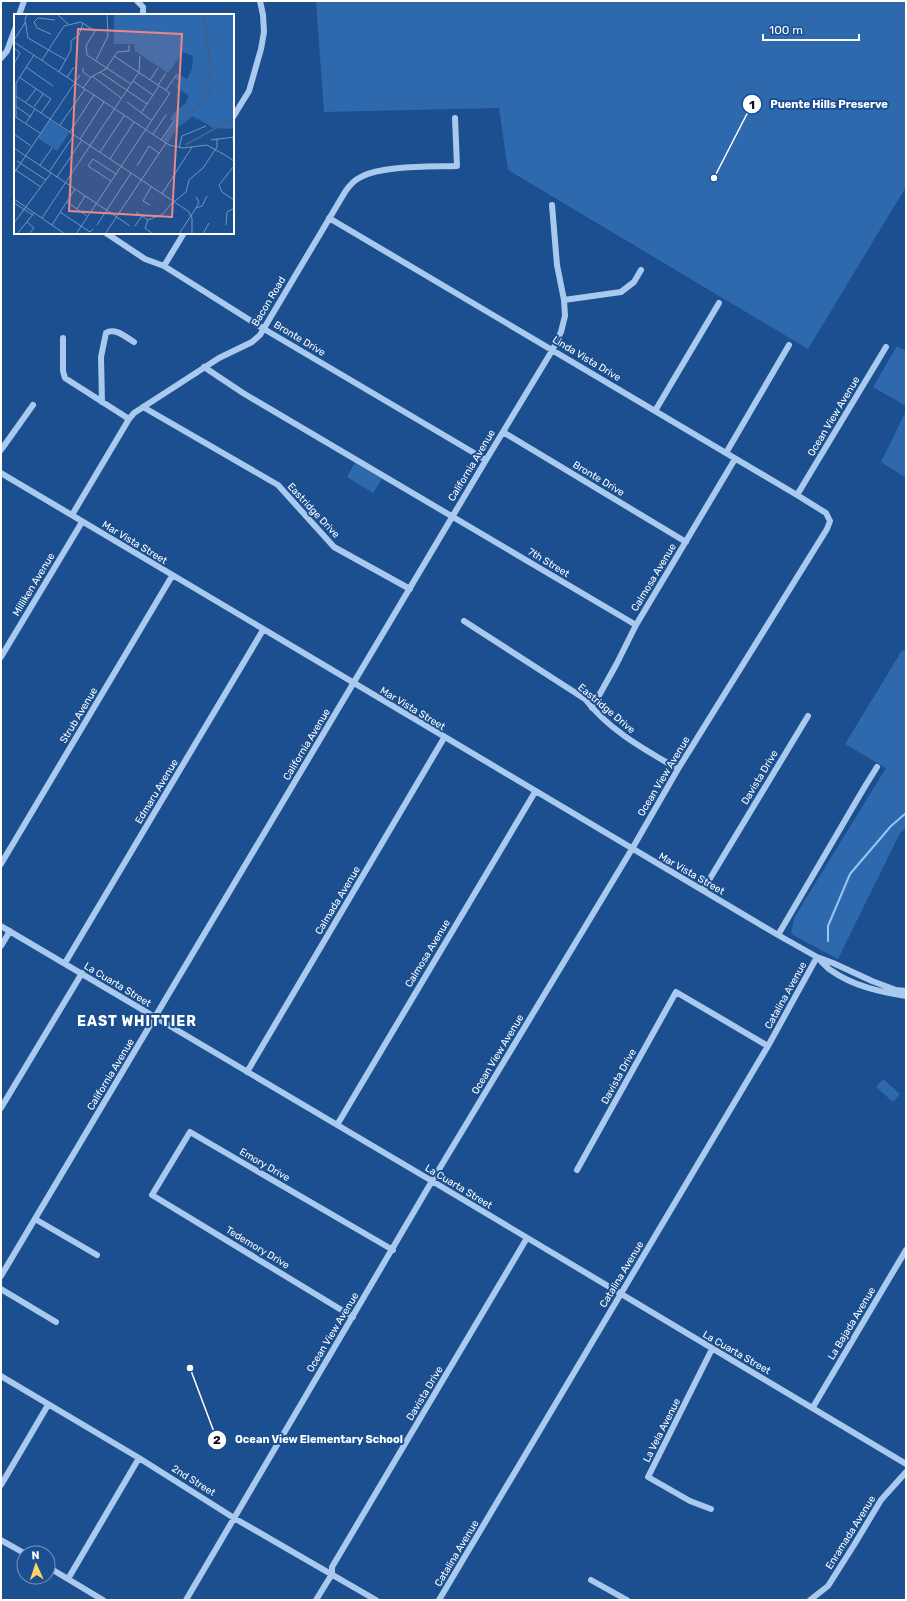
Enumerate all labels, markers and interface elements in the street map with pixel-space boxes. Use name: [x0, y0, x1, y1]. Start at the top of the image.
inset map: [14, 14, 234, 234]
scale bar: [763, 16, 859, 42]
text: 100 m: [769, 23, 803, 37]
callout: Puente Hills Preserve: [742, 93, 896, 116]
text: 1: [749, 98, 755, 112]
text: Puente Hills Preserve: [770, 98, 888, 111]
street label: Bacon Road: [249, 275, 288, 328]
street label: Bronte Drive: [271, 319, 328, 359]
street label: Linda Vista Drive: [550, 334, 623, 384]
street label: Ocean View Avenue: [805, 374, 863, 459]
street label: California Avenue: [446, 427, 498, 504]
street label: Bronte Drive: [570, 459, 627, 499]
street label: Eastridge Drive: [285, 481, 342, 541]
street label: Mar Vista Street: [100, 519, 169, 567]
street label: Calmosa Avenue: [629, 541, 679, 614]
street label: 7th Street: [525, 546, 572, 580]
street label: Milliken Avenue: [10, 550, 58, 618]
street label: Eastridge Drive: [575, 681, 638, 736]
street label: Strub Avenue: [57, 685, 100, 746]
street label: Mar Vista Street: [378, 685, 447, 733]
street label: California Avenue: [281, 706, 333, 783]
street label: Ocean View Avenue: [635, 734, 693, 819]
street label: Davista Drive: [739, 748, 781, 807]
street label: Edmaru Avenue: [133, 757, 181, 826]
street label: Mar Vista Street: [656, 850, 727, 898]
street label: Calmada Avenue: [313, 864, 363, 937]
street label: Calmosa Avenue: [403, 917, 453, 990]
street label: Catalina Avenue: [762, 959, 810, 1031]
street label: La Cuarta Street: [82, 960, 153, 1010]
street label: Ocean View Avenue: [469, 1012, 527, 1097]
district label: EAST WHITTIER: [77, 1013, 197, 1030]
street label: California Avenue: [85, 1036, 137, 1113]
street label: Davista Drive: [599, 1046, 639, 1106]
street label: Emory Drive: [237, 1146, 292, 1184]
street label: La Cuarta Street: [423, 1162, 494, 1212]
street label: Tedemory Drive: [223, 1224, 292, 1272]
street label: Catalina Avenue: [597, 1239, 647, 1310]
street label: La Bajada Avenue: [825, 1285, 878, 1362]
street label: Ocean View Avenue: [304, 1290, 362, 1375]
street label: La Cuarta Street: [700, 1329, 773, 1377]
street label: Davista Drive: [404, 1364, 446, 1423]
street label: La Vela Avenue: [641, 1396, 683, 1464]
callout: Ocean View Elementary School: [207, 1428, 412, 1451]
text: 2: [213, 1433, 221, 1447]
text: Ocean View Elementary School: [235, 1433, 403, 1446]
street label: 2nd Street: [169, 1463, 218, 1499]
street label: Enramada Avenue: [823, 1493, 879, 1572]
street label: Catalina Avenue: [432, 1518, 482, 1589]
north arrow: [16, 1545, 56, 1585]
text: N: [31, 1549, 40, 1562]

